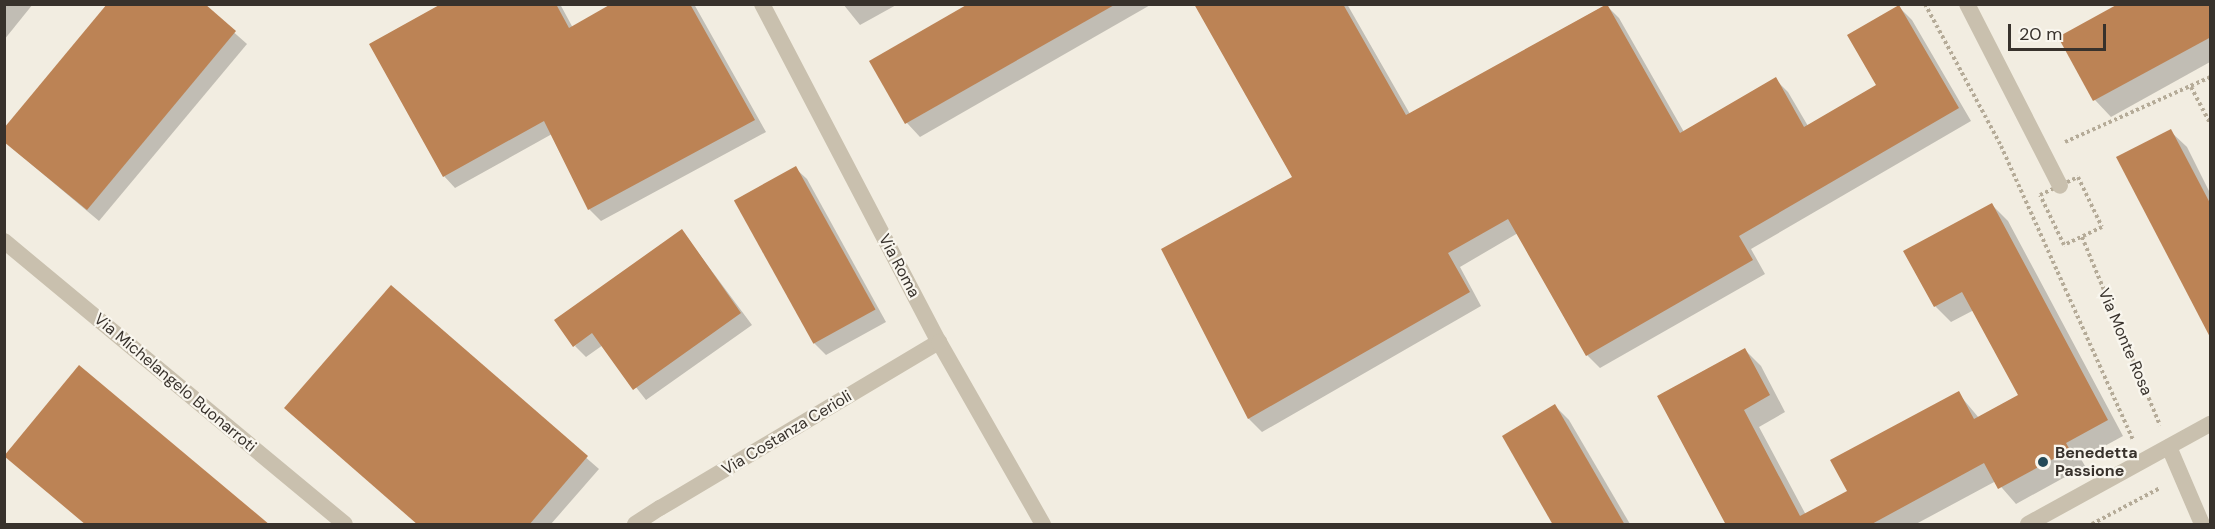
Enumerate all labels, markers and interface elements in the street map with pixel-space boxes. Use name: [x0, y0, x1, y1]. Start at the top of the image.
scale bar: [2011, 12, 2108, 50]
text: 20 m: [2019, 22, 2062, 46]
street label: Via Roma: [874, 231, 924, 301]
street label: Via Monte Rosa: [2094, 286, 2156, 398]
street label: Via Michelangelo Buonarroti: [90, 310, 260, 456]
street label: Via Costanza Cerioli: [719, 387, 855, 479]
place label: Benedetta Passione: [2055, 443, 2138, 481]
marker: Benedetta Passione: [2036, 455, 2050, 469]

